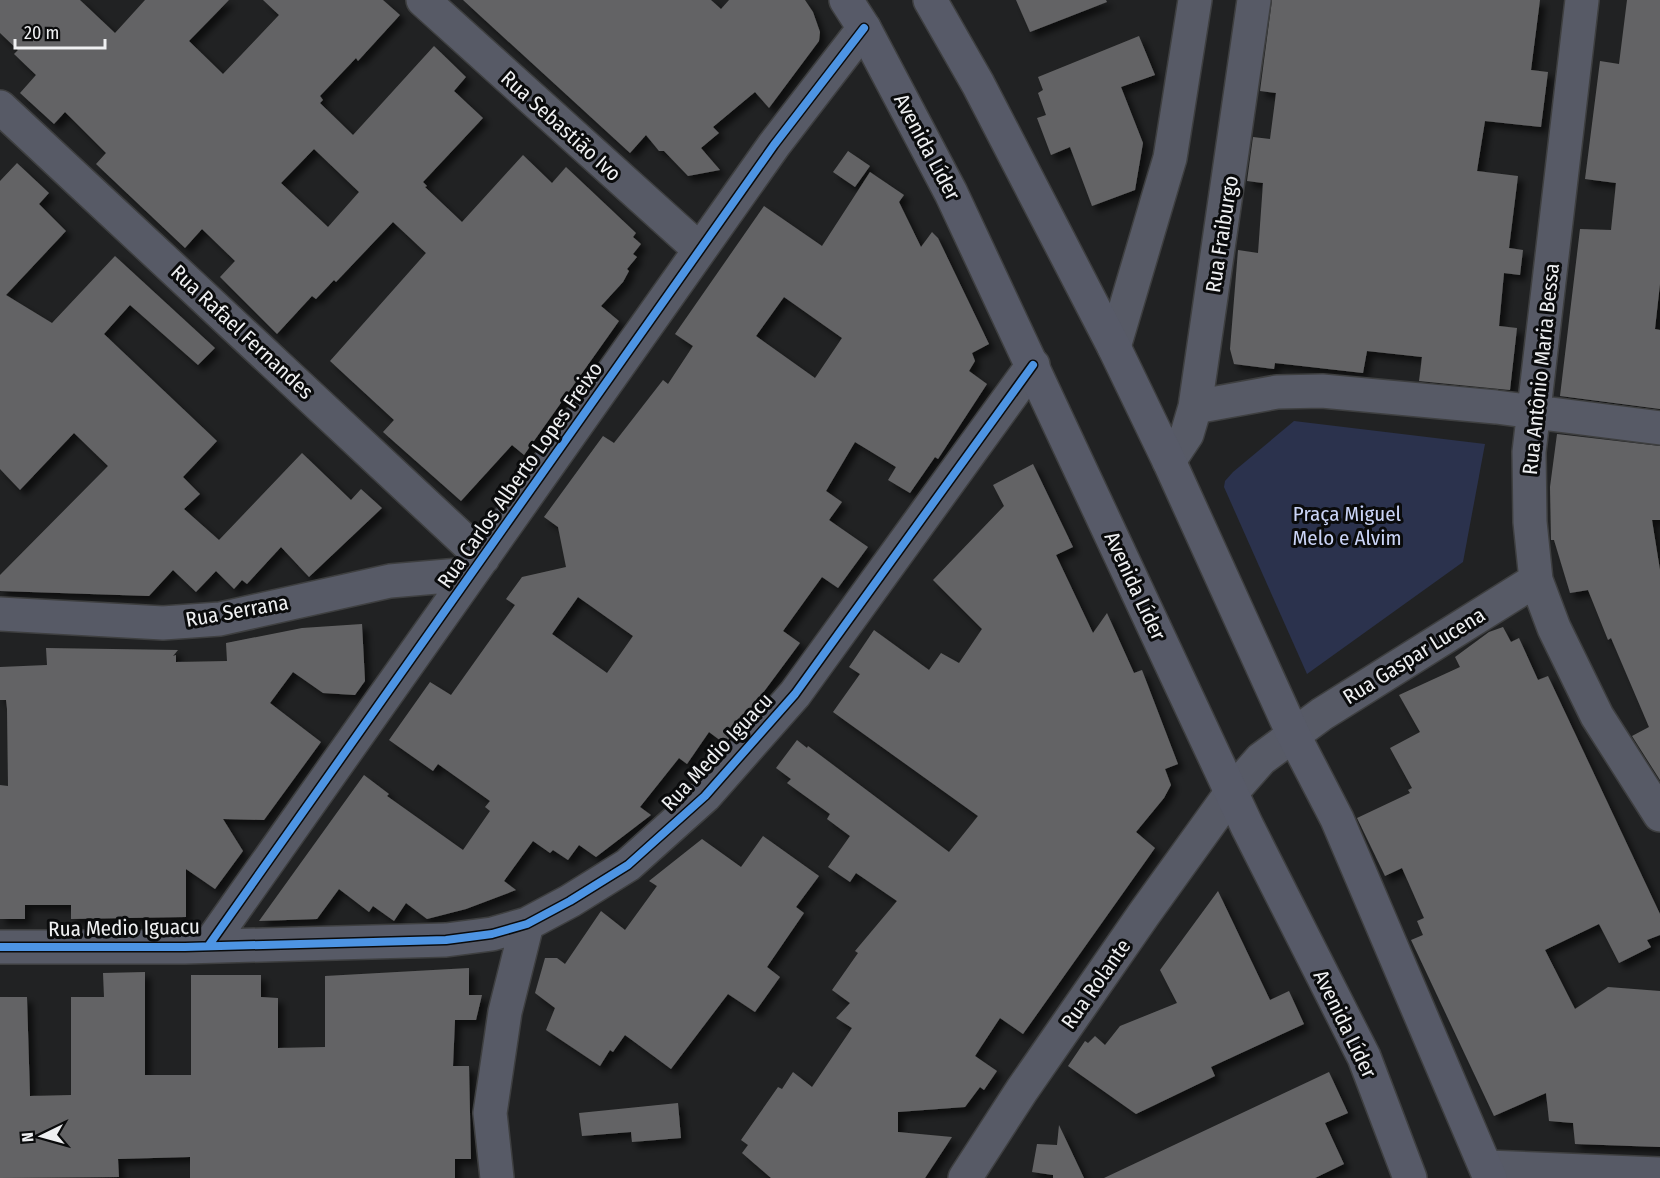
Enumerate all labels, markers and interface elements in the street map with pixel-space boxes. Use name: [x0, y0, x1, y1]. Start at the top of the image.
scale bar: [15, 12, 105, 50]
text: 20 m: [24, 22, 59, 44]
street label: Rua Sebastião Ivo: [496, 65, 626, 187]
street label: Avenida Líder: [888, 89, 966, 205]
street label: Rua Fraiburgo: [1200, 174, 1244, 294]
street label: Rua Rafael Fernandes: [165, 259, 319, 405]
street label: Rua Antônio Maria Bessa: [1517, 262, 1565, 476]
street label: Rua Carlos Alberto Lopes Freixo: [432, 357, 608, 593]
park label: Praça Miguel Melo e Alvim: [1292, 501, 1402, 551]
street label: Avenida Líder: [1099, 528, 1172, 645]
street label: Rua Serrana: [183, 589, 291, 633]
street label: Rua Gaspar Lucena: [1338, 602, 1490, 710]
street label: Rua Medio Iguacu: [656, 688, 778, 816]
street label: Rua Medio Iguacu: [48, 914, 200, 942]
street label: Rua Rolante: [1056, 934, 1136, 1034]
street label: Avenida Líder: [1308, 966, 1383, 1083]
north arrow: [12, 1106, 72, 1166]
text: N: [18, 1132, 37, 1143]

